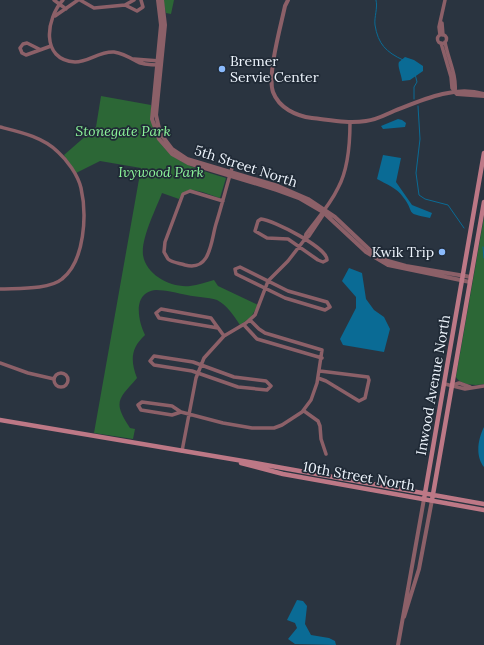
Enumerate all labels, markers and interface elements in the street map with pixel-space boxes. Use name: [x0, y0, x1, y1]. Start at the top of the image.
place label: Bremer Servie Center: [230, 52, 319, 86]
marker: Bremer Servie Center: [217, 64, 227, 74]
park label: Stonegate Park: [75, 122, 171, 140]
street label: 5th Street North: [192, 141, 300, 191]
park label: Ivywood Park: [118, 163, 204, 181]
place label: Kwik Trip: [372, 243, 434, 261]
marker: Kwik Trip: [437, 247, 447, 257]
street label: Inwood Avenue North: [412, 313, 454, 457]
street label: 10th Street North: [302, 457, 416, 495]

